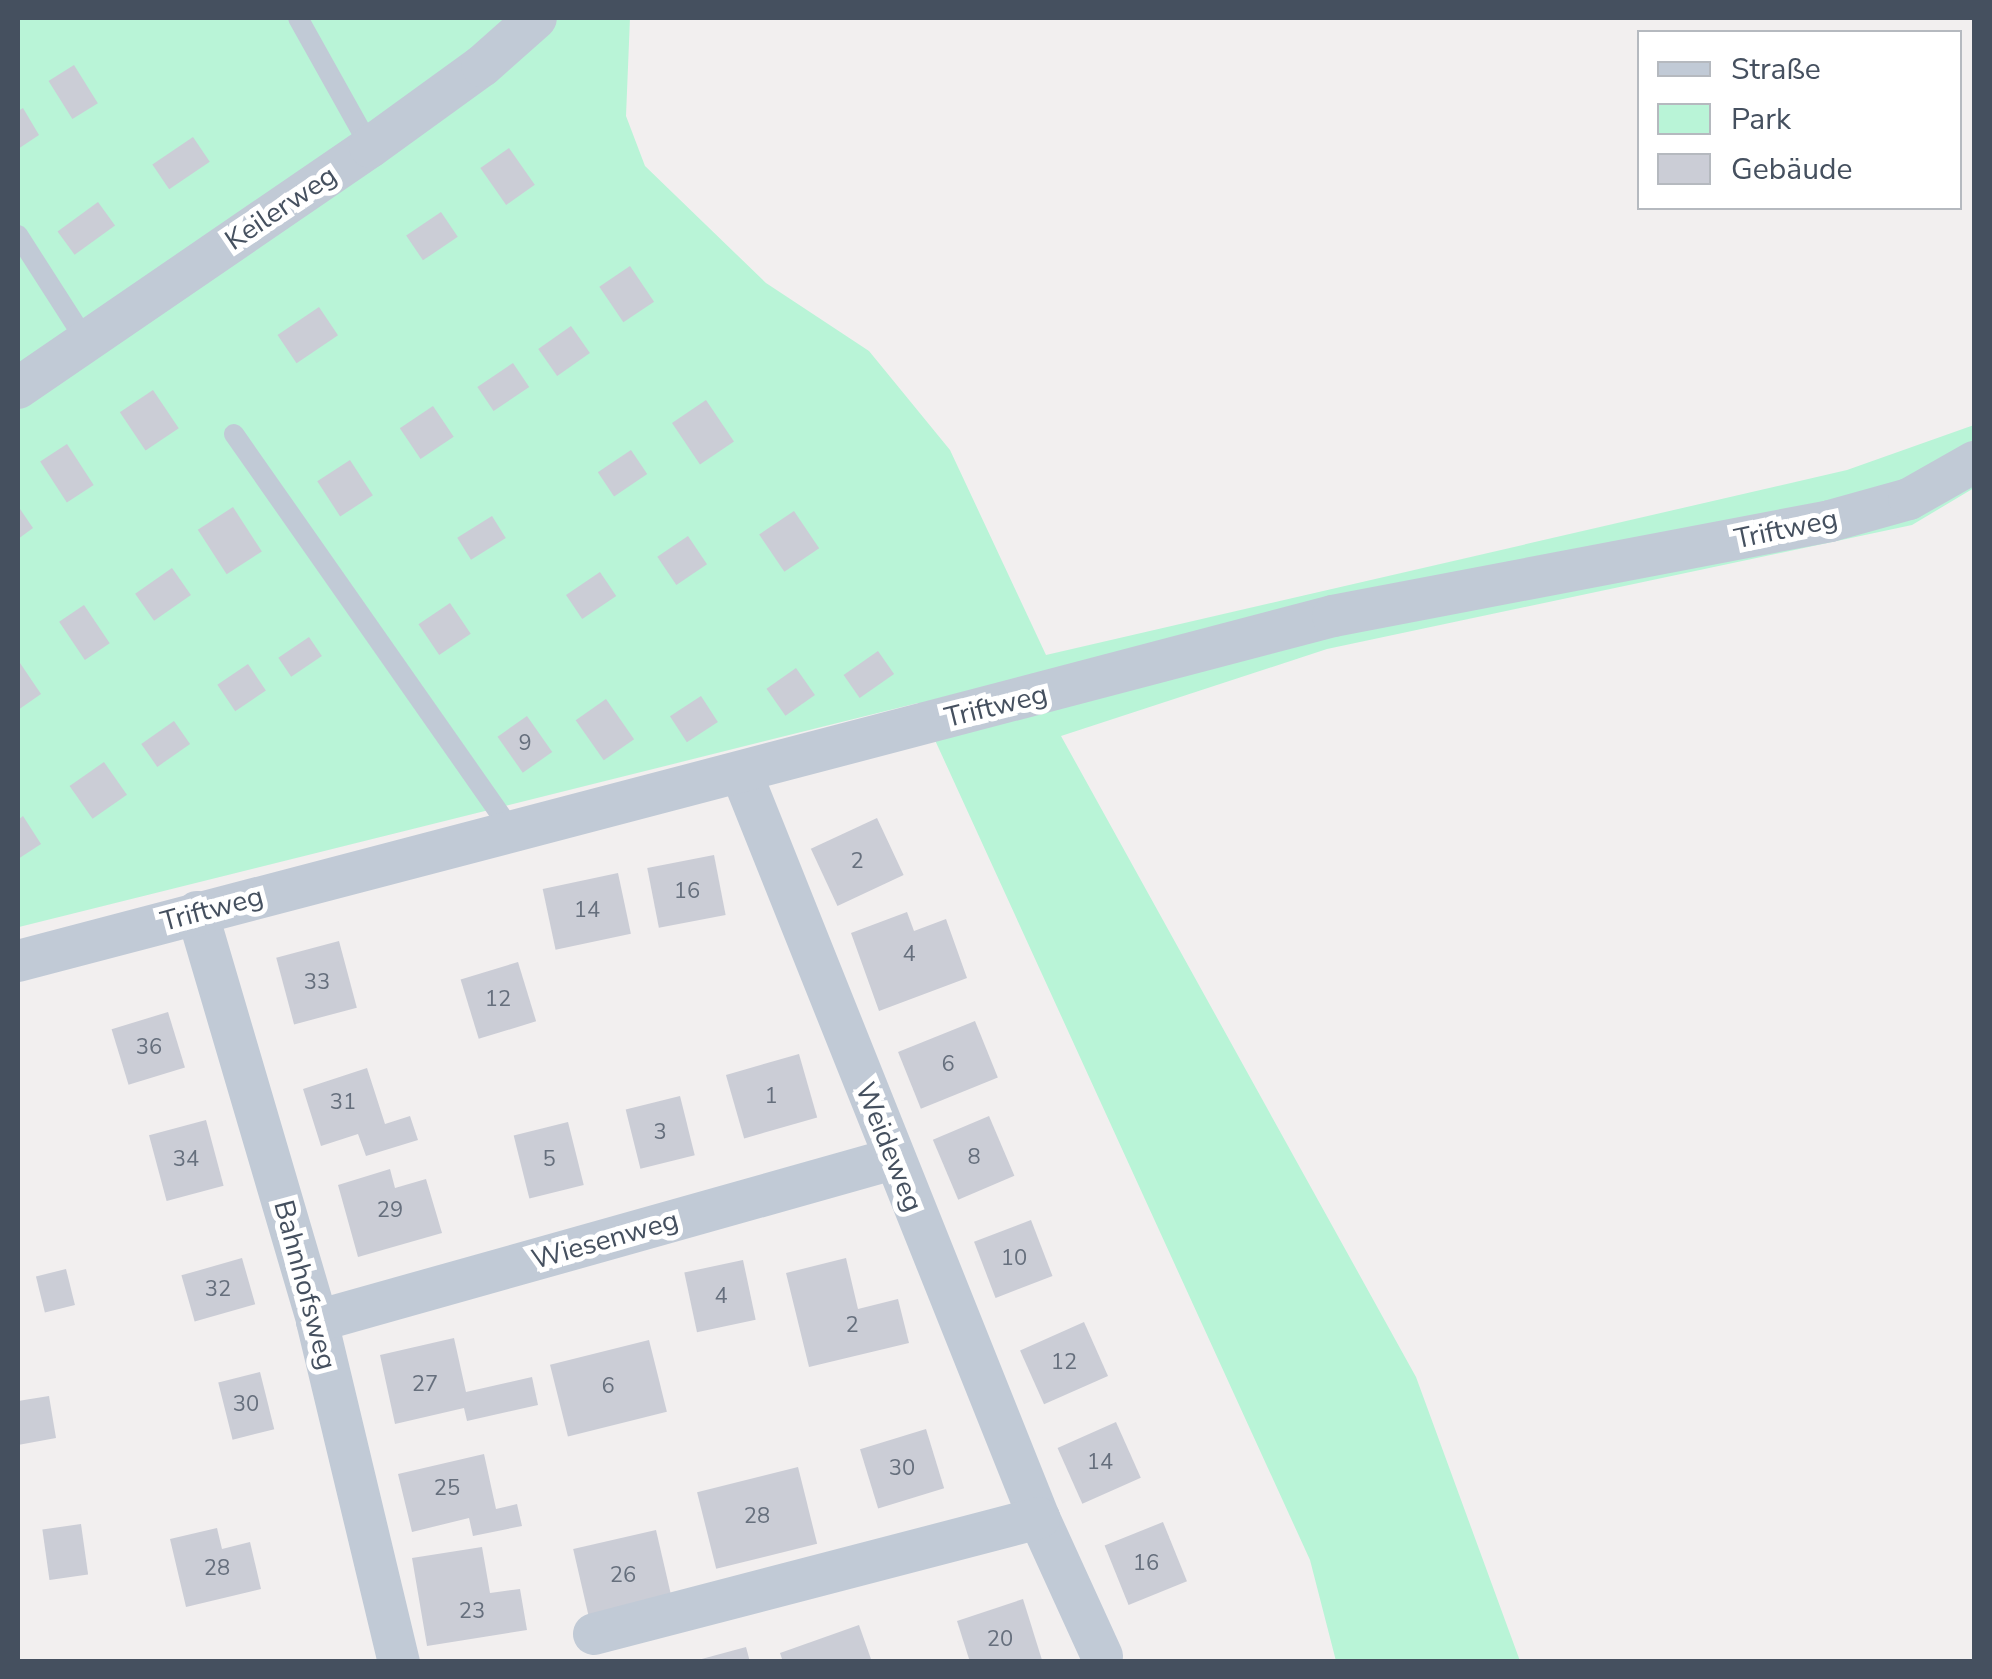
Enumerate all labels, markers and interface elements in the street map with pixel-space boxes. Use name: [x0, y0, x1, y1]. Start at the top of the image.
legend: [1637, 30, 1962, 210]
text: Straße: [1731, 49, 1821, 90]
text: Park: [1731, 99, 1791, 140]
text: Gebäude: [1731, 149, 1852, 190]
street label: Keilerweg: [219, 159, 343, 257]
street label: Triftweg: [1731, 502, 1841, 556]
street label: Triftweg: [941, 677, 1051, 735]
house number: 9: [518, 731, 532, 757]
house number: 2: [850, 849, 864, 875]
street label: Triftweg: [157, 879, 267, 939]
house number: 16: [674, 879, 700, 905]
house number: 14: [574, 898, 600, 924]
house number: 4: [902, 942, 916, 968]
house number: 33: [304, 970, 330, 996]
house number: 12: [485, 987, 511, 1013]
house number: 36: [136, 1035, 162, 1061]
house number: 6: [941, 1052, 955, 1078]
street label: Weideweg: [848, 1078, 930, 1216]
house number: 1: [764, 1084, 778, 1110]
house number: 31: [330, 1090, 356, 1116]
house number: 3: [653, 1120, 667, 1146]
house number: 8: [967, 1145, 981, 1171]
house number: 34: [173, 1147, 199, 1173]
house number: 5: [542, 1147, 556, 1173]
street label: Bahnhofsweg: [266, 1197, 344, 1373]
house number: 29: [377, 1198, 403, 1224]
street label: Wiesenweg: [528, 1203, 682, 1277]
house number: 10: [1001, 1246, 1027, 1272]
house number: 32: [205, 1277, 231, 1303]
house number: 4: [714, 1284, 728, 1310]
house number: 2: [845, 1313, 859, 1339]
house number: 12: [1051, 1350, 1077, 1376]
house number: 27: [412, 1372, 438, 1398]
house number: 6: [601, 1374, 615, 1400]
house number: 30: [233, 1392, 259, 1418]
house number: 14: [1087, 1450, 1113, 1476]
house number: 30: [889, 1456, 915, 1482]
house number: 25: [434, 1476, 460, 1502]
house number: 28: [744, 1504, 770, 1530]
house number: 16: [1133, 1551, 1159, 1577]
house number: 28: [204, 1556, 230, 1582]
house number: 26: [610, 1563, 636, 1589]
house number: 23: [459, 1599, 485, 1625]
house number: 20: [987, 1627, 1013, 1653]

